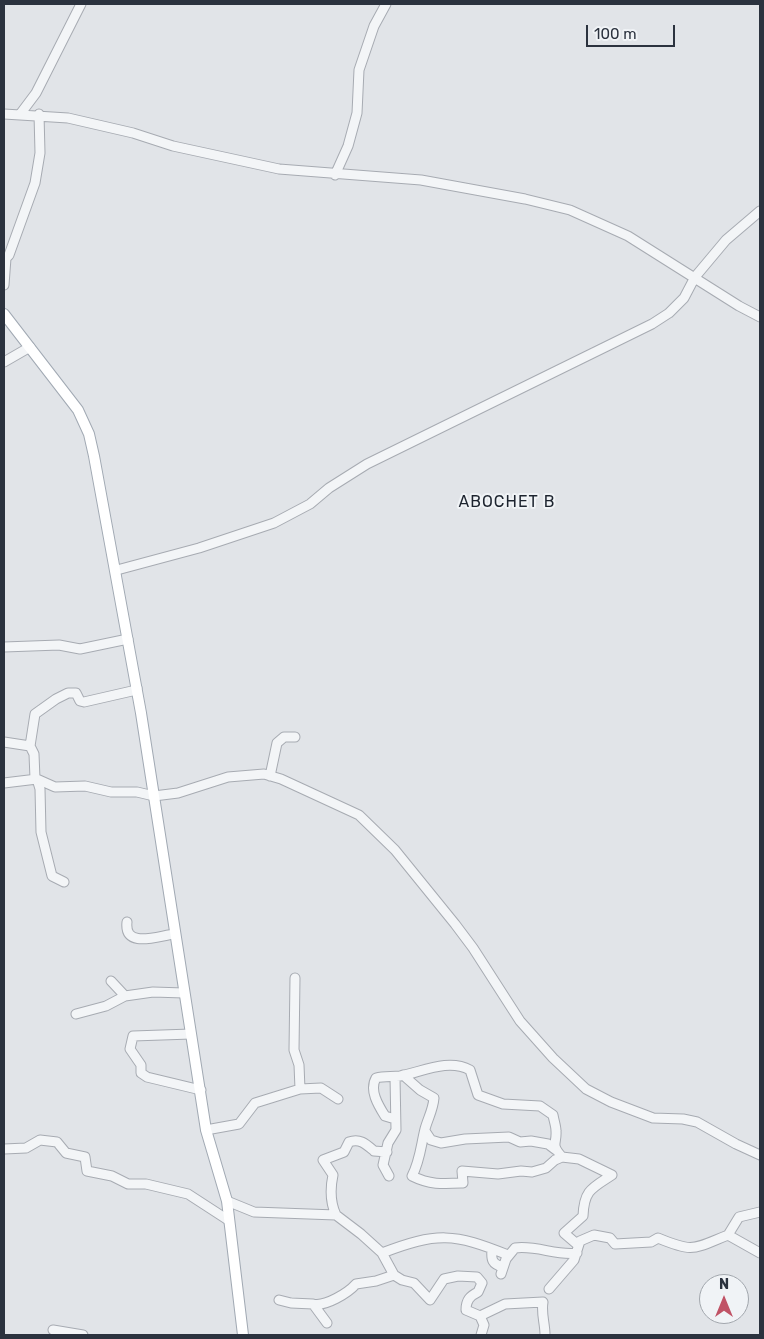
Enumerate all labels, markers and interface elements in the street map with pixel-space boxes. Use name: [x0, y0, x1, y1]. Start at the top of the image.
scale bar: [589, 15, 678, 47]
text: 100 m: [594, 25, 636, 43]
district label: ABOCHET B: [457, 492, 557, 512]
north arrow: [699, 1274, 749, 1324]
text: N: [719, 1276, 729, 1293]

